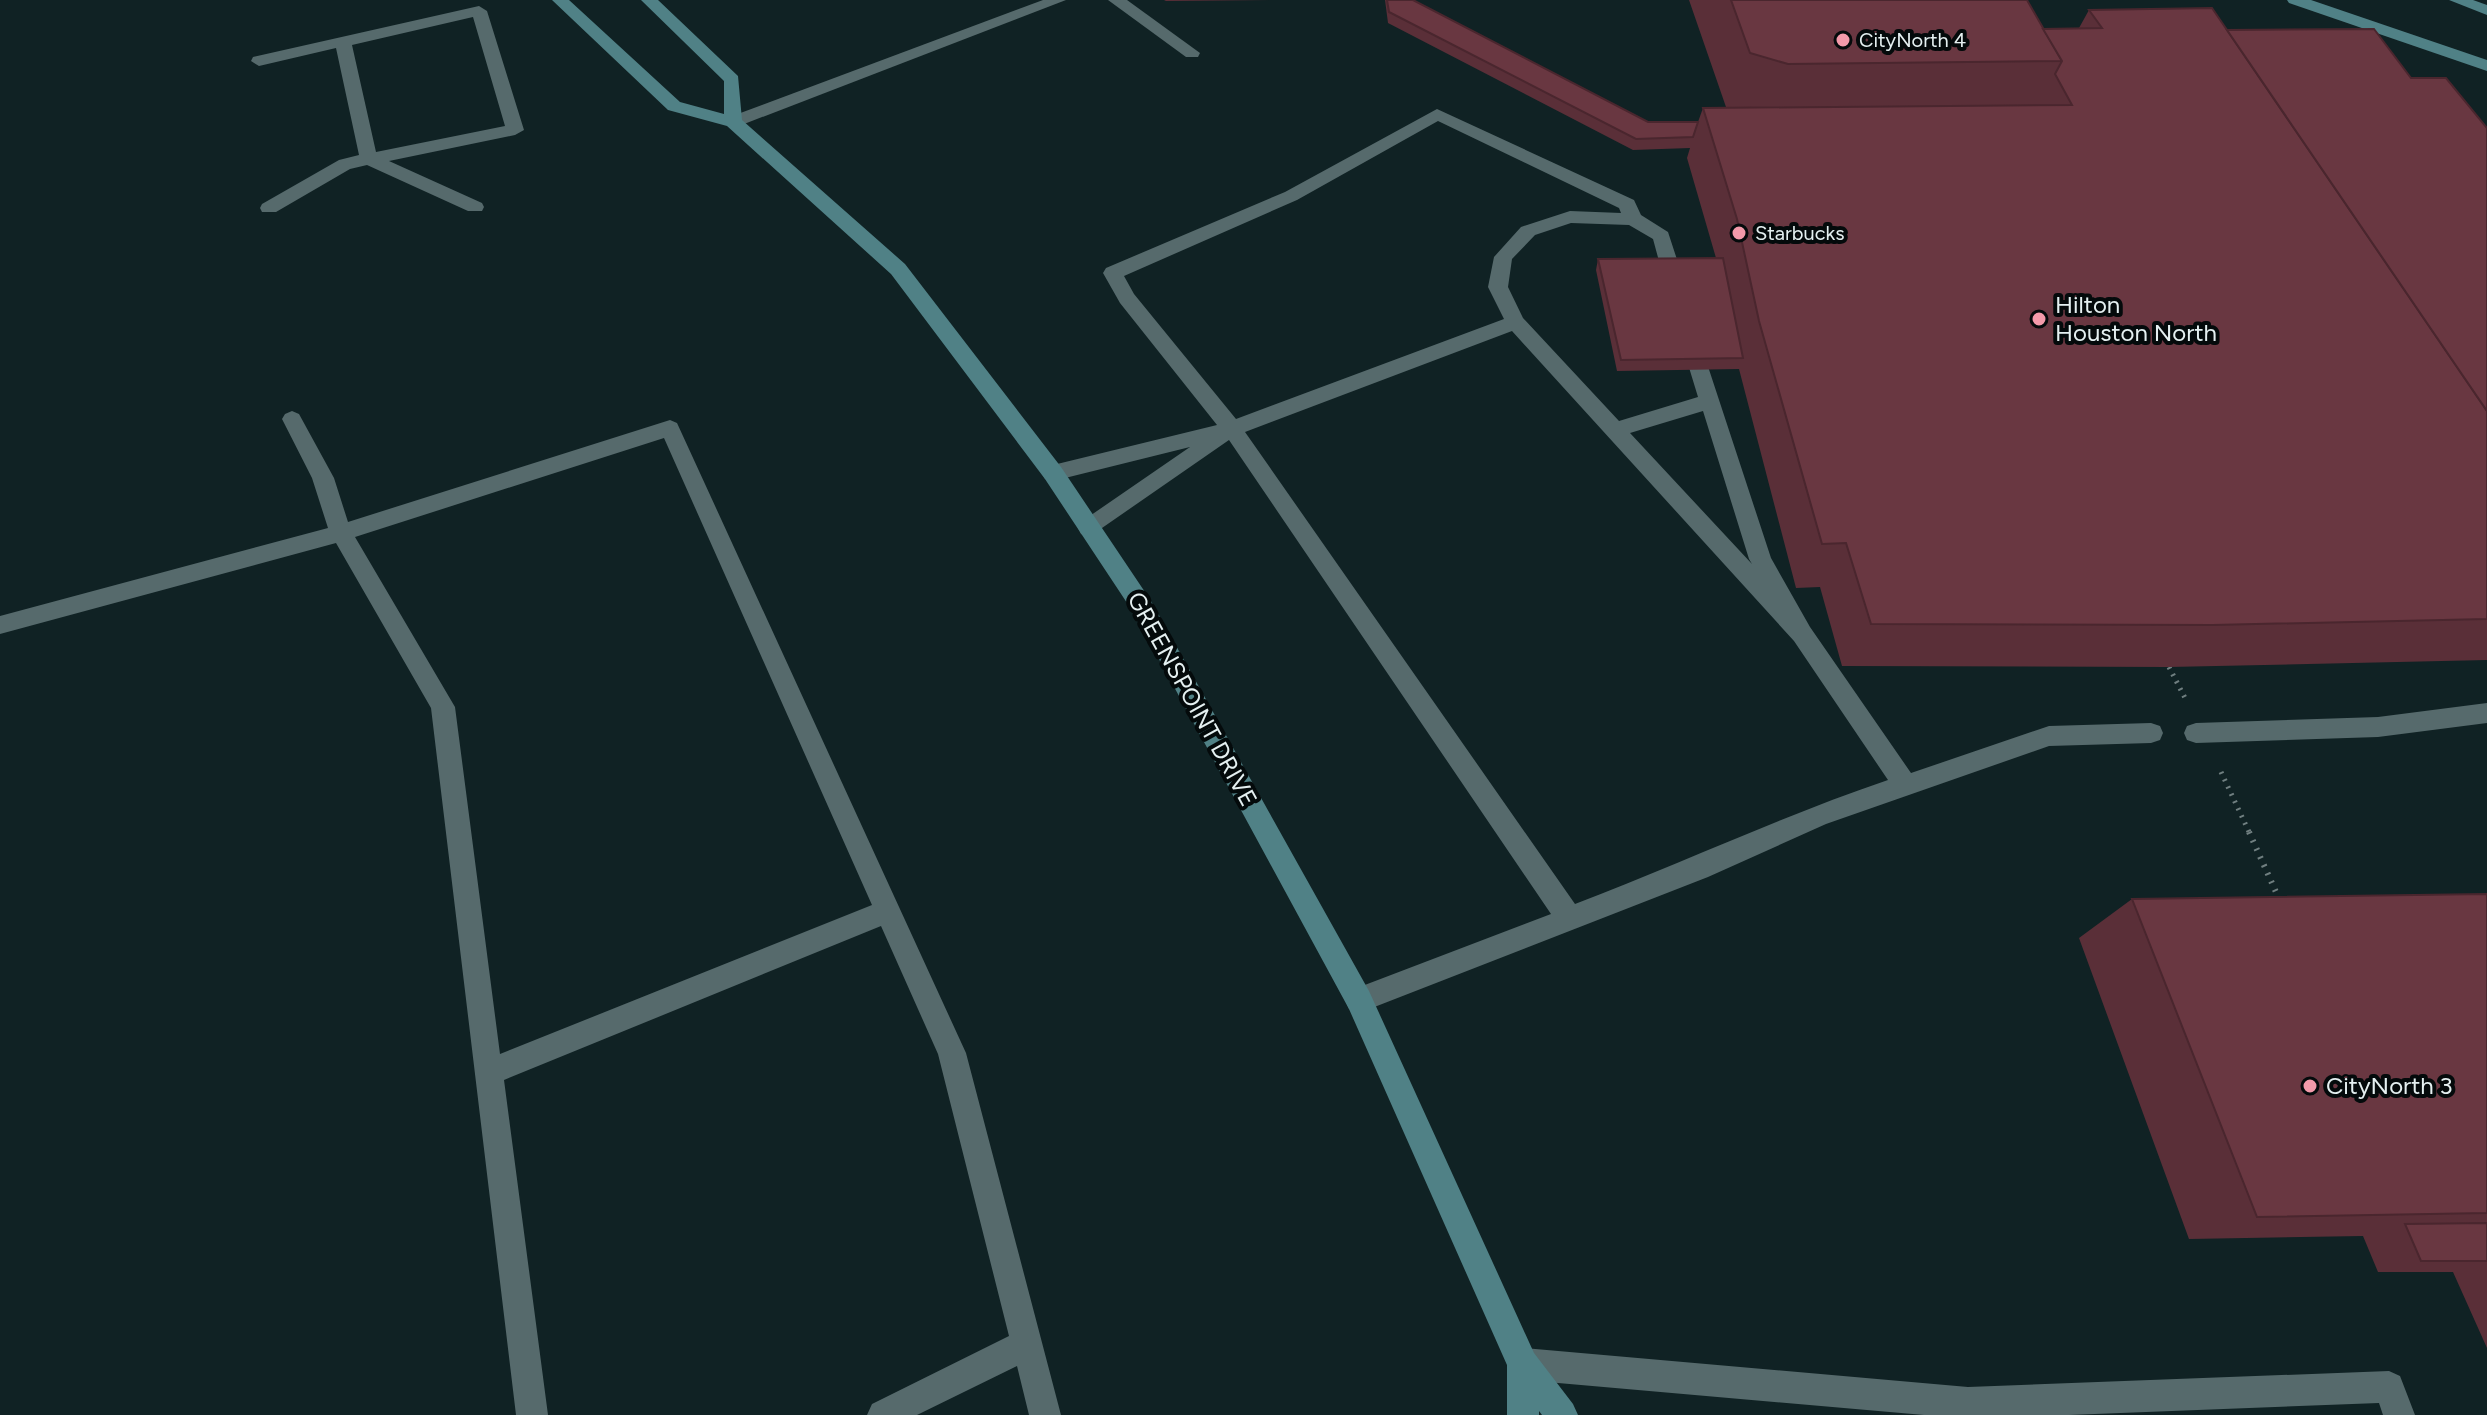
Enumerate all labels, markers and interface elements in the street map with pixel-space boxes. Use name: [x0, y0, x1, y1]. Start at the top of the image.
place label: CityNorth 4: [1859, 28, 1966, 52]
marker: CityNorth 4: [1834, 31, 1852, 49]
place label: Starbucks: [1755, 221, 1844, 245]
marker: Starbucks: [1730, 224, 1748, 242]
place label: Hilton Houston North: [2055, 290, 2217, 347]
marker: Hilton Houston North: [2030, 310, 2048, 328]
street label: GREENSPOINT DRIVE: [1121, 586, 1263, 811]
place label: CityNorth 3: [2326, 1071, 2453, 1100]
marker: CityNorth 3: [2301, 1077, 2319, 1095]

